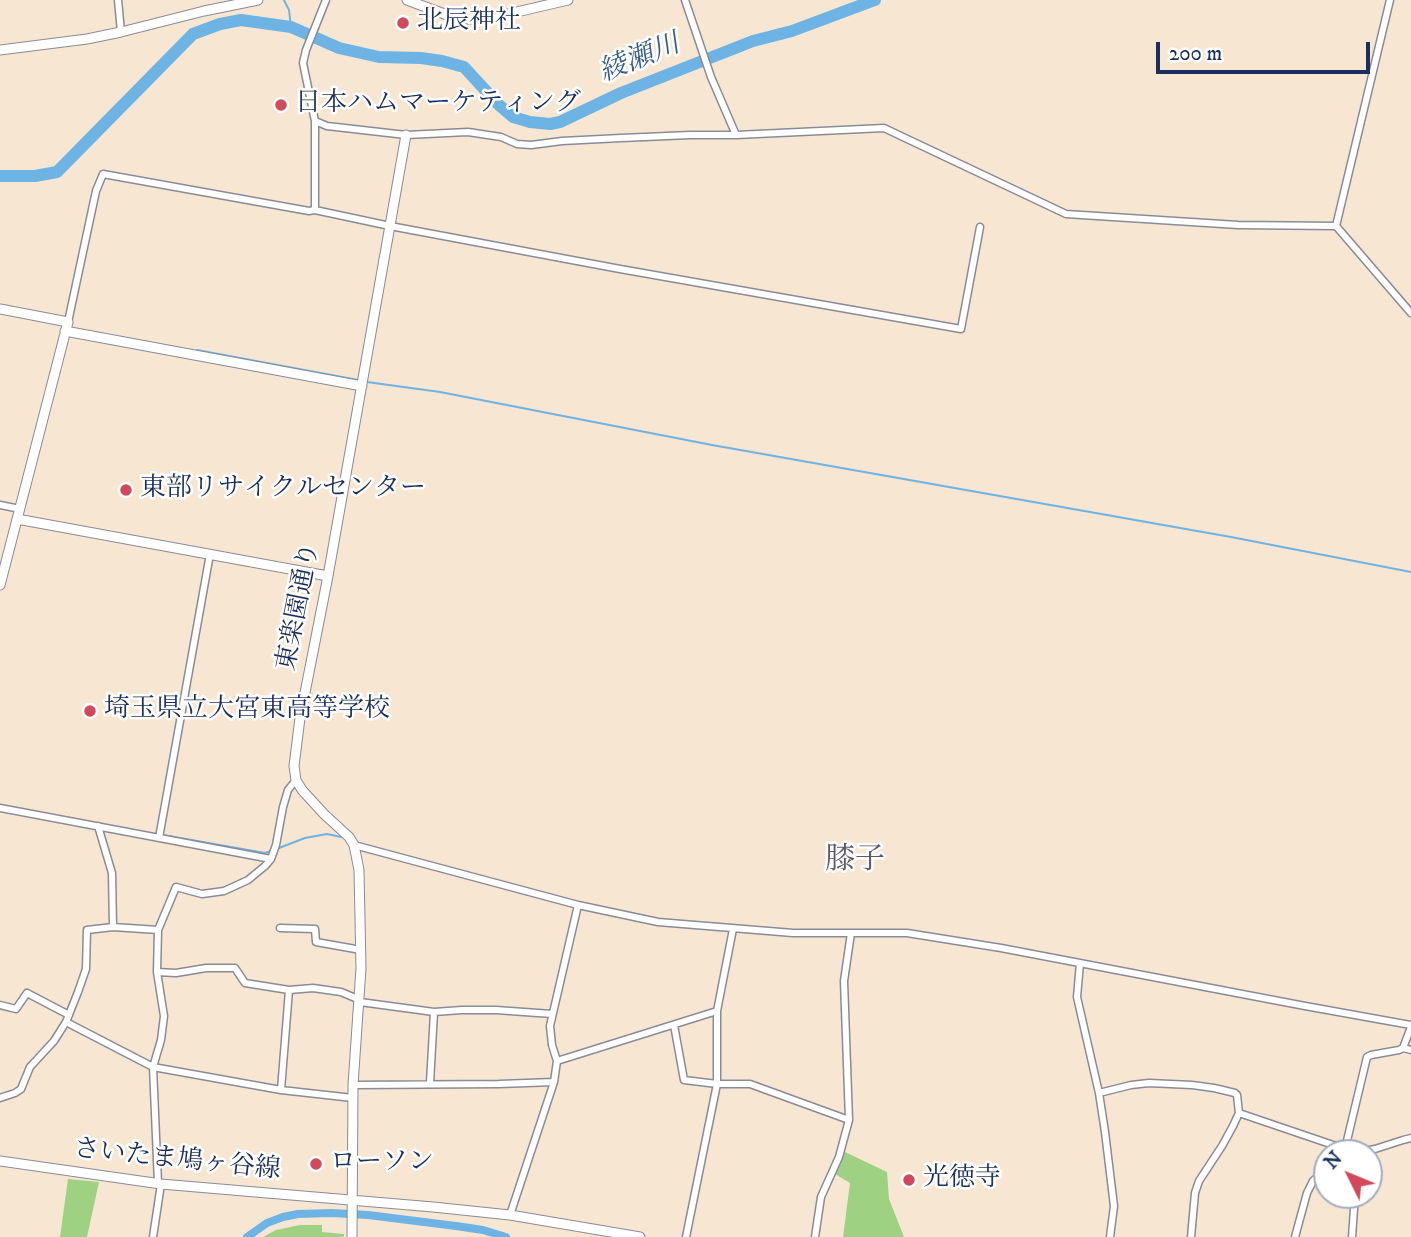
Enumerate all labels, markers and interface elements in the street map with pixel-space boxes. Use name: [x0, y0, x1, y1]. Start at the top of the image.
place label: 北辰神社: [417, 7, 521, 39]
marker: 北辰神社: [395, 15, 411, 31]
scale bar: [1159, 28, 1372, 72]
water label: 綾瀬川: [595, 29, 685, 91]
text: 200 m: [1169, 41, 1222, 67]
place label: 日本ハムマーケティング: [295, 89, 581, 121]
marker: 日本ハムマーケティング: [273, 97, 289, 113]
place label: 東部リサイクルセンター: [140, 474, 426, 506]
marker: 東部リサイクルセンター: [118, 482, 134, 498]
street label: 東楽園通り: [272, 540, 328, 674]
place label: 埼玉県立大宮東高等学校: [104, 695, 390, 727]
marker: 埼玉県立大宮東高等学校: [82, 703, 98, 719]
district label: 膝子: [825, 844, 885, 880]
street label: さいたま鳩ヶ谷線: [72, 1135, 282, 1187]
north arrow: [1313, 1139, 1383, 1209]
text: N: [1320, 1147, 1347, 1174]
place label: ローソン: [330, 1148, 434, 1180]
marker: ローソン: [308, 1156, 324, 1172]
place label: 光徳寺: [923, 1164, 1001, 1196]
marker: 光徳寺: [901, 1172, 917, 1188]

